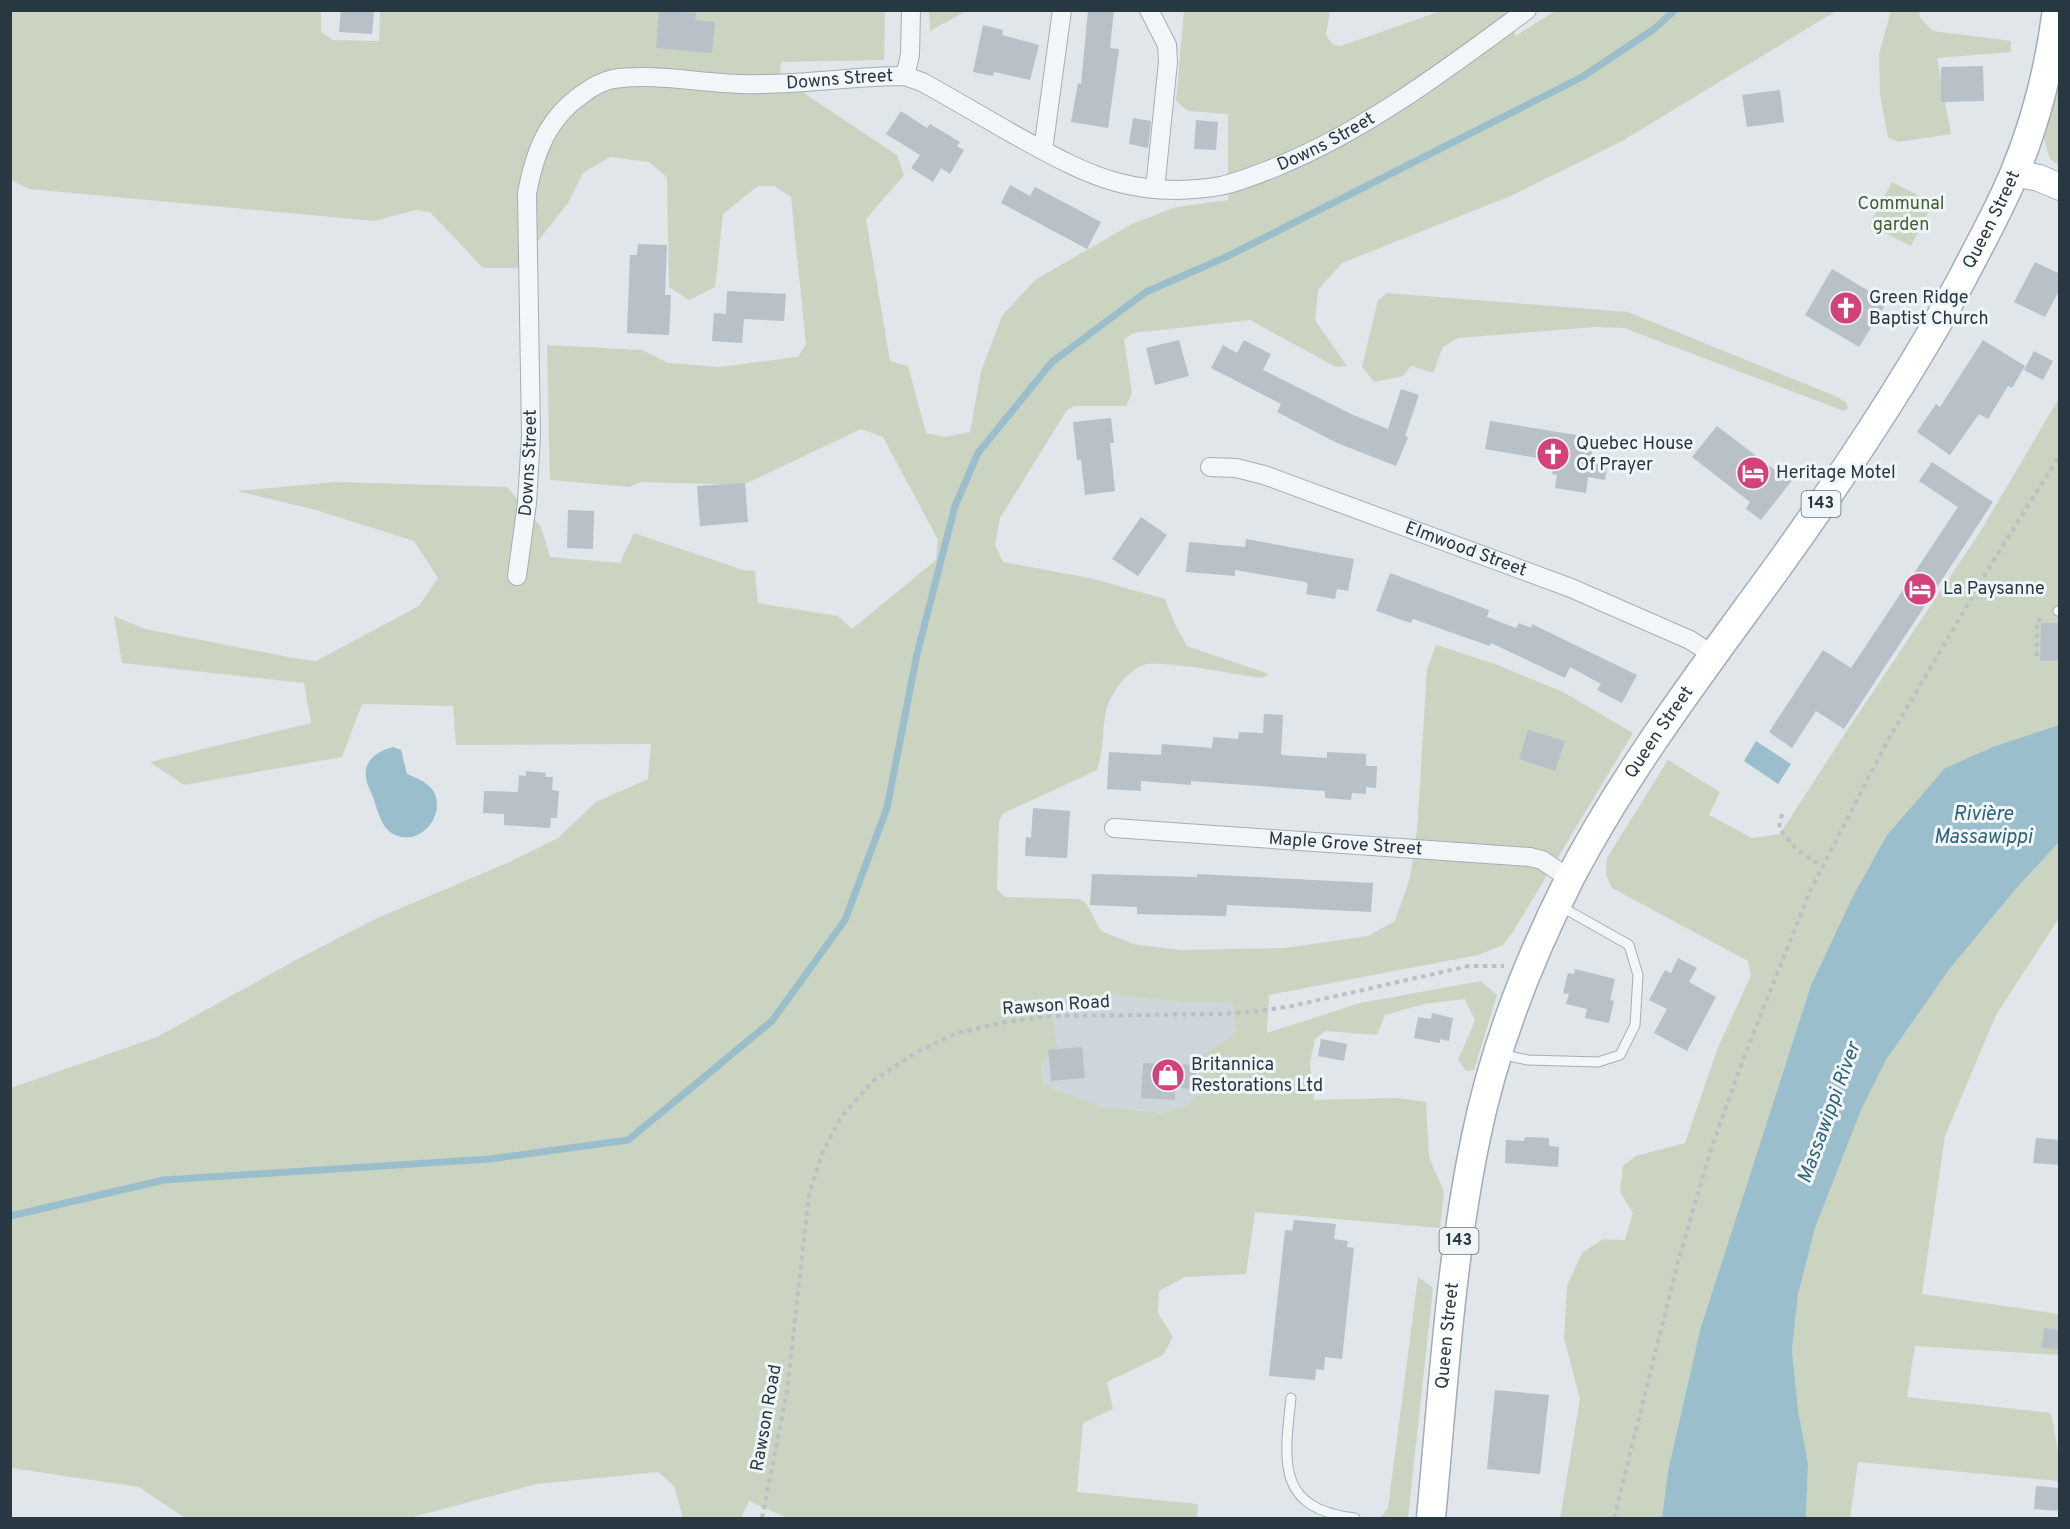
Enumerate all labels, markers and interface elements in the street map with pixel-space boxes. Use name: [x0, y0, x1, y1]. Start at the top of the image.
street label: Downs Street: [785, 65, 894, 95]
street label: Downs Street: [1273, 107, 1379, 177]
street label: Queen Street: [1958, 167, 2026, 273]
park label: Communal garden: [1857, 193, 1945, 237]
place label: Green Ridge Baptist Church: [1869, 287, 1989, 331]
church icon: Green Ridge Baptist Church: [1828, 290, 1864, 326]
street label: Downs Street: [514, 409, 543, 518]
place label: Quebec House Of Prayer: [1576, 433, 1693, 477]
church icon: Quebec House Of Prayer: [1535, 436, 1571, 472]
hotel icon: Heritage Motel: [1735, 455, 1771, 491]
place label: Heritage Motel: [1776, 462, 1896, 485]
road number: 143: [1802, 491, 1840, 517]
street label: Elmwood Street: [1402, 516, 1530, 582]
hotel icon: La Paysanne: [1902, 571, 1938, 607]
place label: La Paysanne: [1943, 578, 2045, 601]
street label: Queen Street: [1620, 682, 1699, 783]
water label: Rivière Massawippi: [1934, 802, 2033, 851]
street label: Maple Grove Street: [1268, 827, 1423, 861]
street label: Rawson Road: [1001, 991, 1111, 1021]
water label: Massawippi River: [1792, 1038, 1868, 1187]
place label: Britannica Restorations Ltd: [1191, 1054, 1323, 1098]
shop icon: Britannica Restorations Ltd: [1150, 1057, 1186, 1093]
road number: 143: [1440, 1228, 1478, 1254]
street label: Queen Street: [1431, 1281, 1465, 1390]
street label: Rawson Road: [746, 1363, 788, 1473]

